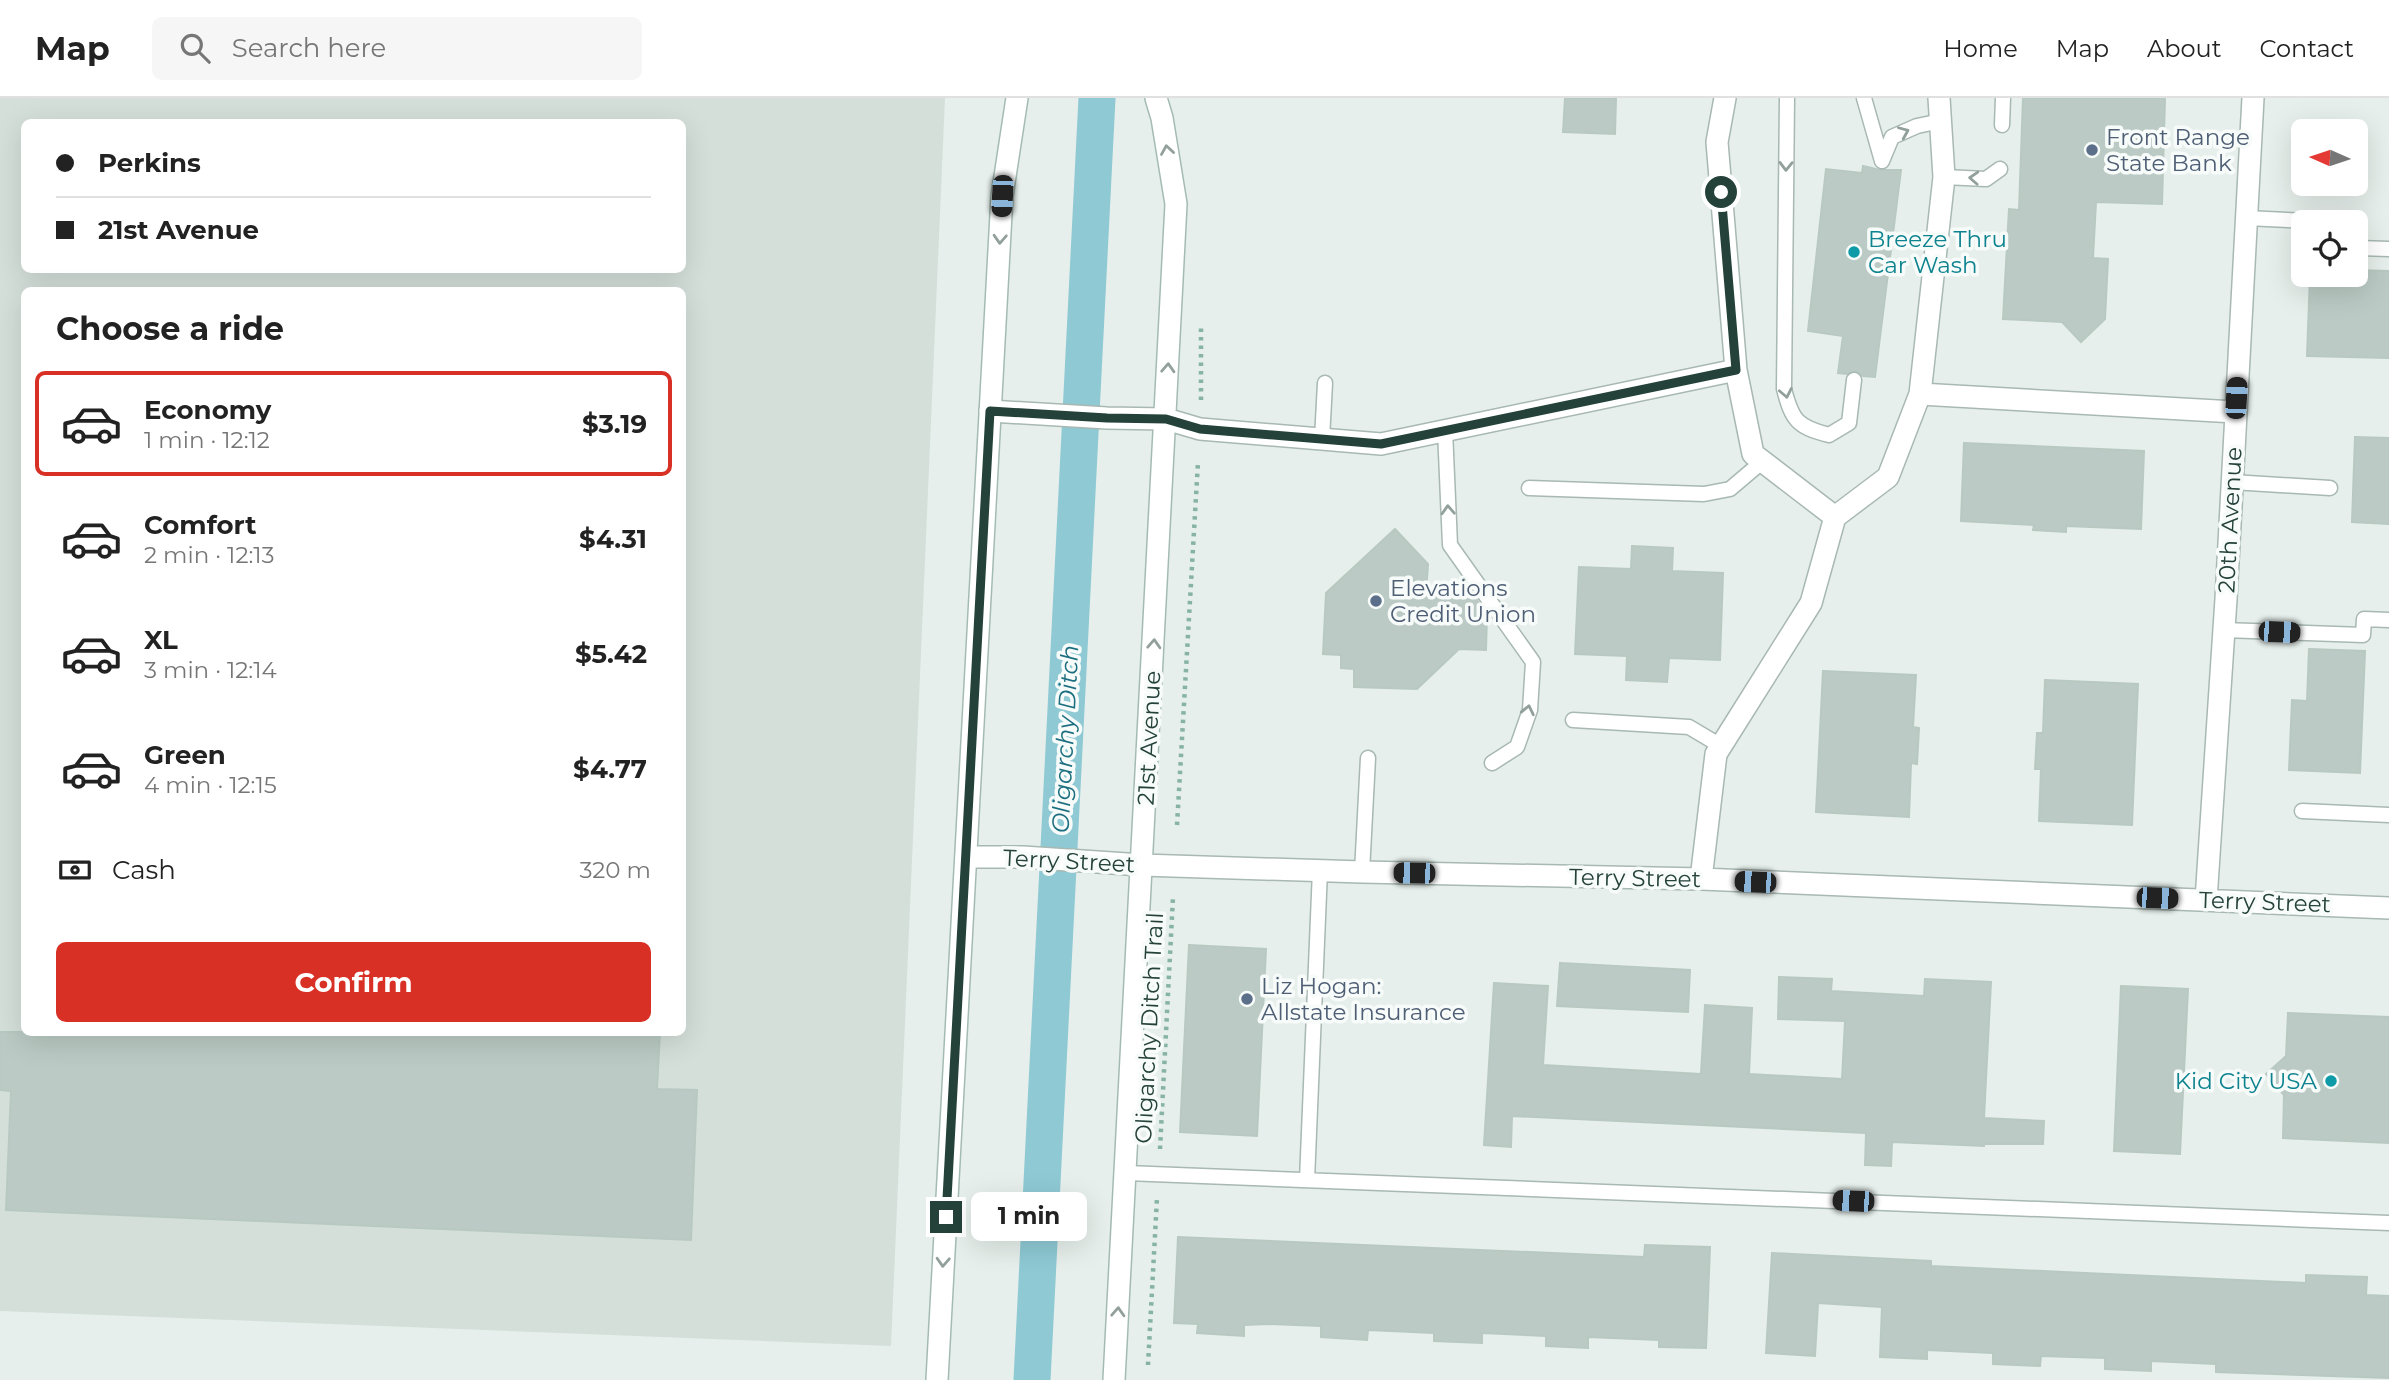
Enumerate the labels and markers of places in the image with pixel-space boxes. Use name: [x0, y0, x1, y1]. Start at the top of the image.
place label: Front Range State Bank: [2106, 123, 2250, 177]
marker: Front Range State Bank: [2084, 142, 2100, 158]
place label: Breeze Thru Car Wash: [1868, 225, 2007, 279]
marker: Breeze Thru Car Wash: [1846, 244, 1862, 260]
place label: Elevations Credit Union: [1390, 574, 1536, 628]
marker: Elevations Credit Union: [1368, 593, 1384, 609]
place label: Liz Hogan: Allstate Insurance: [1261, 972, 1466, 1026]
marker: Liz Hogan: Allstate Insurance: [1239, 991, 1255, 1007]
place label: Kid City USA: [2175, 1067, 2317, 1095]
marker: Kid City USA: [2323, 1073, 2339, 1089]

